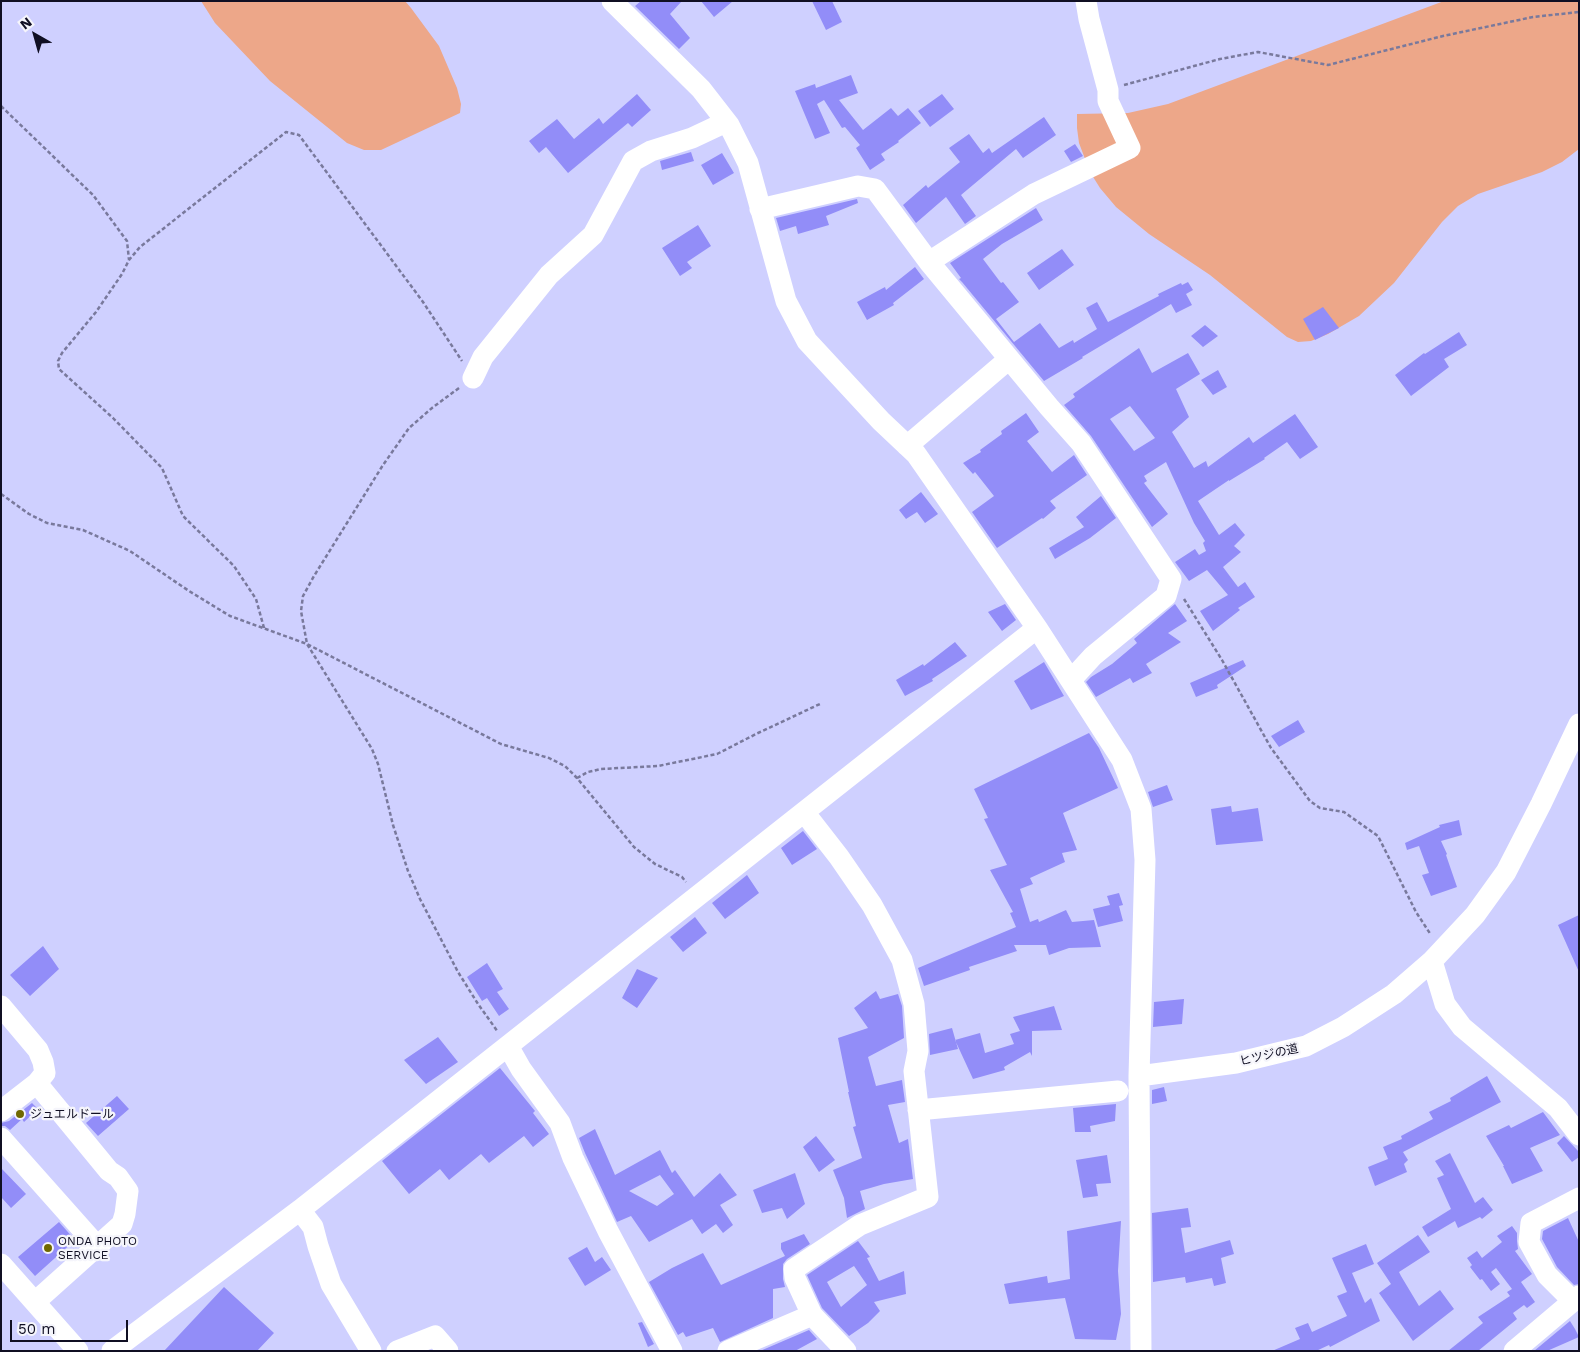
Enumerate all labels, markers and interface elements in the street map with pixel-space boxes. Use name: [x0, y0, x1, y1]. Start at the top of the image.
north arrow: [10, 10, 60, 60]
text: N: [17, 14, 35, 33]
street label: ヒツジの道: [1238, 1041, 1300, 1069]
place label: ジュエルドール: [30, 1107, 114, 1121]
marker: ジュエルドール: [14, 1108, 26, 1120]
place label: ONDA PHOTO SERVICE: [58, 1234, 137, 1262]
marker: ONDA PHOTO SERVICE: [42, 1242, 54, 1254]
scale bar: [12, 1310, 130, 1342]
text: 50 m: [18, 1320, 55, 1338]

